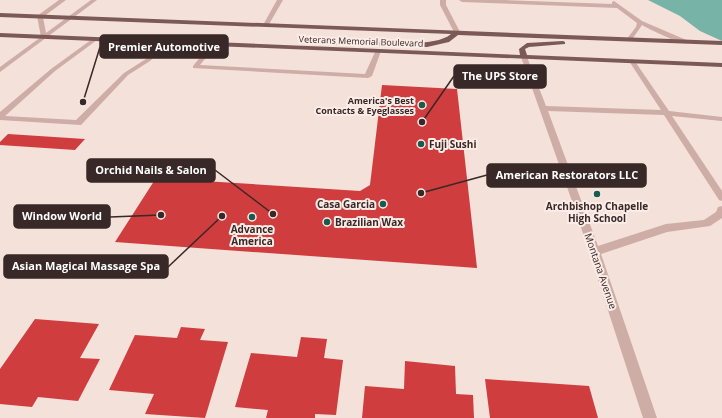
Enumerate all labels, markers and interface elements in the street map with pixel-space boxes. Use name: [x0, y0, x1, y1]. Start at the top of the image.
street label: Veterans Memorial Boulevard: [298, 32, 424, 50]
callout: Premier Automotive: [100, 35, 228, 58]
text: Premier Automotive: [108, 39, 220, 54]
callout: The UPS Store: [454, 65, 546, 88]
text: The UPS Store: [462, 68, 539, 83]
place label: America's Best Contacts & Eyeglasses: [316, 94, 415, 117]
marker: America's Best Contacts & Eyeglasses: [417, 100, 427, 110]
place label: Fuji Sushi: [429, 137, 476, 151]
marker: Fuji Sushi: [416, 139, 426, 149]
callout: Orchid Nails & Salon: [87, 159, 215, 182]
text: Orchid Nails & Salon: [95, 162, 207, 177]
callout: American Restorators LLC: [487, 164, 646, 187]
text: American Restorators LLC: [496, 167, 638, 182]
marker: Archbishop Chapelle High School: [592, 189, 602, 199]
place label: Casa Garcia: [317, 197, 375, 211]
marker: Casa Garcia: [378, 199, 388, 209]
place label: Archbishop Chapelle High School: [546, 199, 648, 225]
callout: Window World: [14, 205, 110, 228]
text: Window World: [22, 208, 102, 223]
marker: Advance America: [247, 212, 257, 222]
place label: Brazilian Wax: [335, 215, 403, 229]
marker: Brazilian Wax: [322, 217, 332, 227]
place label: Advance America: [231, 222, 273, 248]
street label: Montana Avenue: [581, 231, 621, 311]
callout: Asian Magical Massage Spa: [4, 255, 168, 278]
text: Asian Magical Massage Spa: [12, 258, 160, 273]

